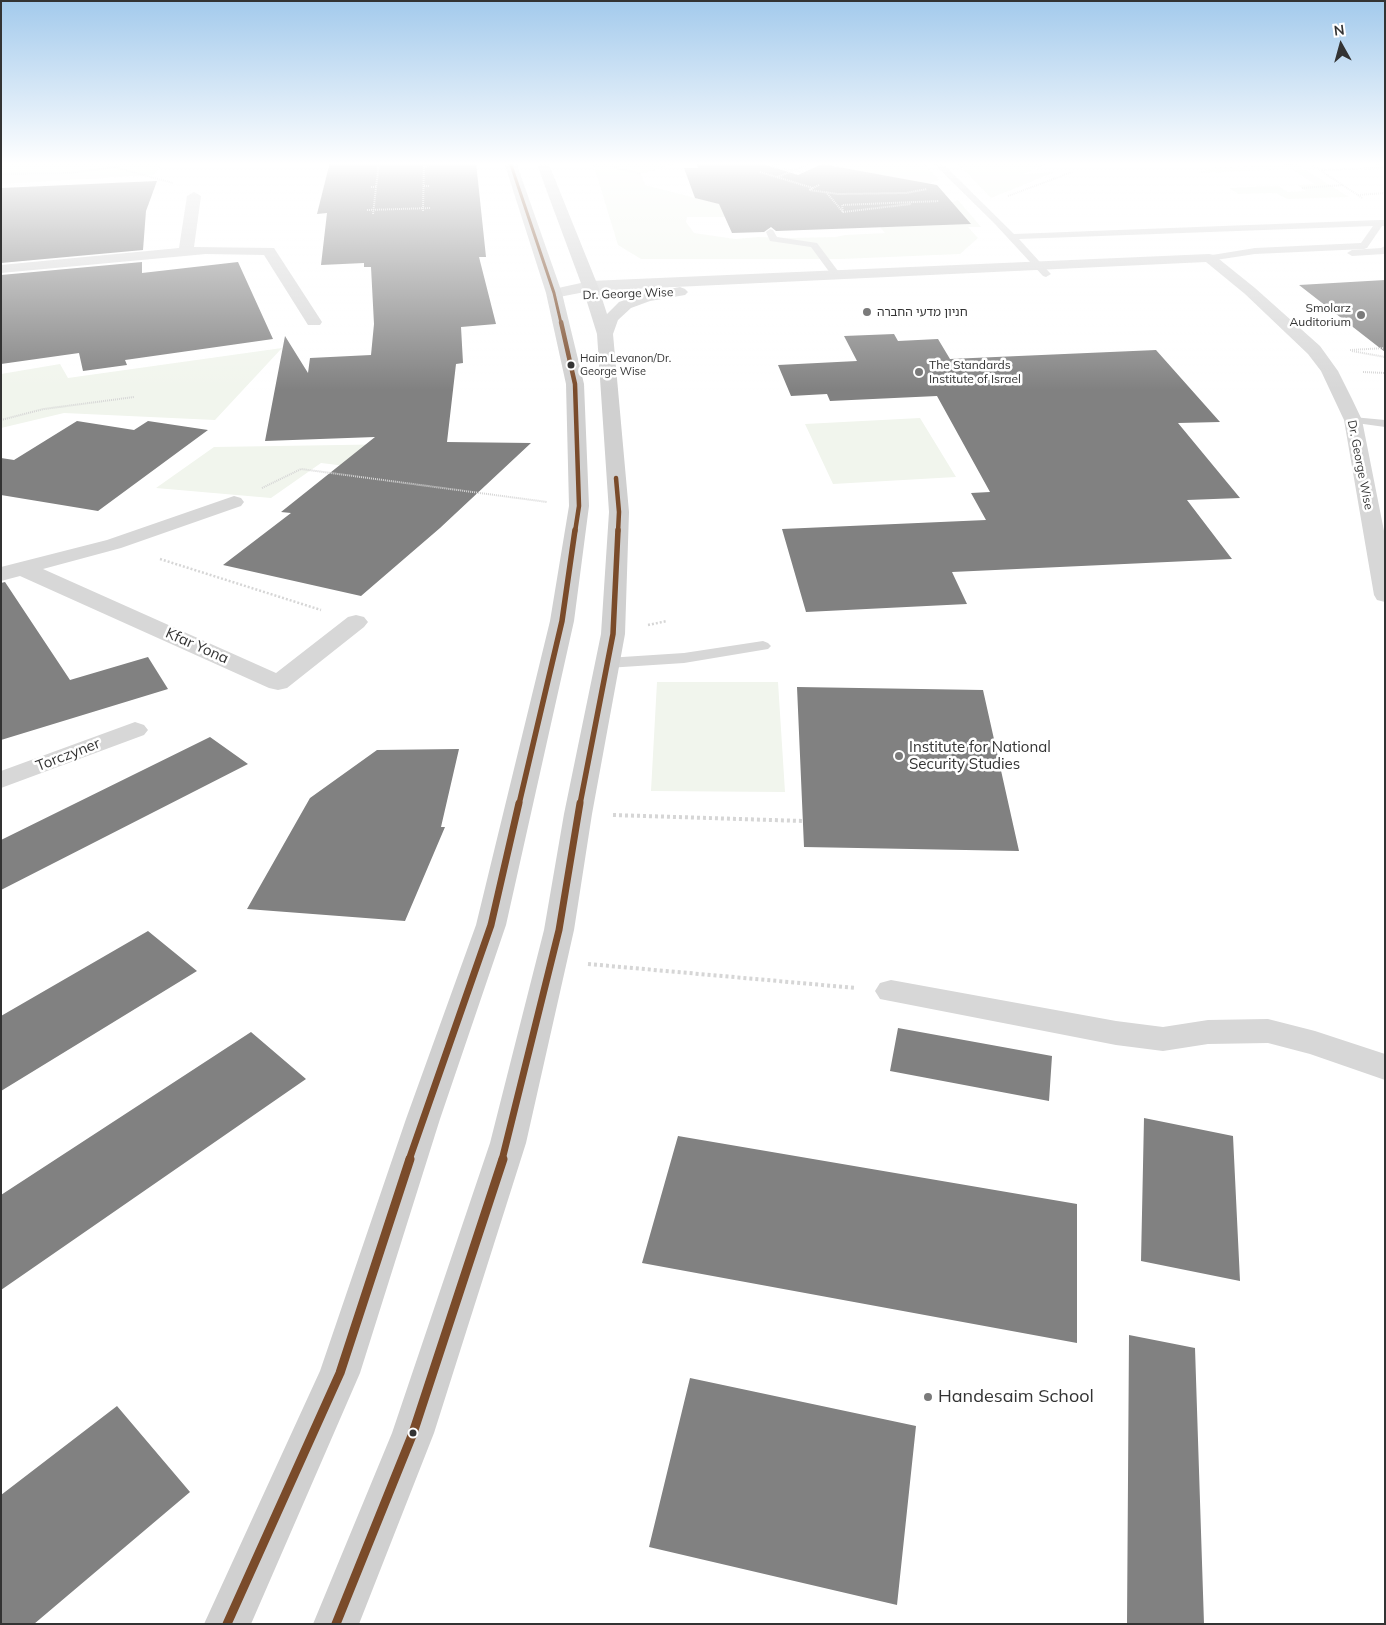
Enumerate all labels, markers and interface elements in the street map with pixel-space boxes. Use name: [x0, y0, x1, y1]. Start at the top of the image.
north arrow: [1316, 20, 1366, 70]
text: N: [1333, 21, 1346, 40]
street label: Dr. George Wise: [582, 285, 674, 303]
place label: Smolarz Auditorium: [1290, 301, 1351, 329]
place label: חניון מדעי החברה: [877, 305, 968, 319]
marker: חניון מדעי החברה: [861, 306, 873, 318]
marker: Smolarz Auditorium: [1355, 309, 1367, 321]
place label: Haim Levanon/Dr. George Wise: [580, 352, 671, 378]
place label: The Standards Institute of Israel: [929, 358, 1021, 386]
marker: Haim Levanon/Dr. George Wise: [566, 360, 576, 370]
marker: The Standards Institute of Israel: [913, 366, 925, 378]
street label: Dr. George Wise: [1344, 419, 1376, 511]
street label: Kfar Yona: [163, 624, 231, 668]
street label: Torczyner: [33, 735, 103, 775]
place label: Institute for National Security Studies: [909, 738, 1051, 773]
marker: Institute for National Security Studies: [893, 750, 905, 762]
place label: Handesaim School: [938, 1386, 1094, 1408]
marker: Handesaim School: [922, 1391, 934, 1403]
unlabelled marker: [408, 1428, 418, 1438]

